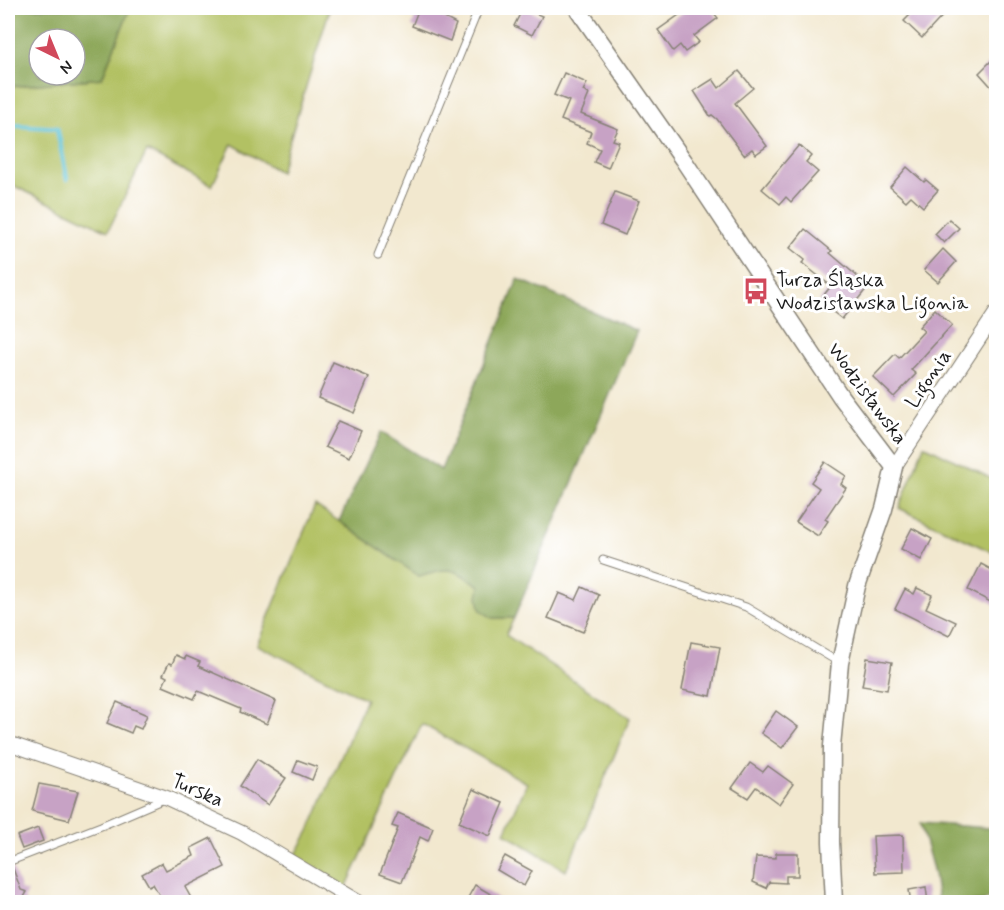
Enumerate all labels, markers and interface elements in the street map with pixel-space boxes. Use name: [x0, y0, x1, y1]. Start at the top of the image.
north arrow: [27, 27, 87, 87]
text: N: [55, 56, 77, 78]
place label: Turza Śląska Wodzisławska Ligonia: [776, 267, 969, 319]
bus stop icon: Turza Śląska Wodzisławska Ligonia: [741, 276, 771, 306]
street label: Wodzisławska: [821, 338, 913, 450]
street label: Ligonia: [900, 344, 960, 415]
street label: Turska: [167, 768, 227, 814]

